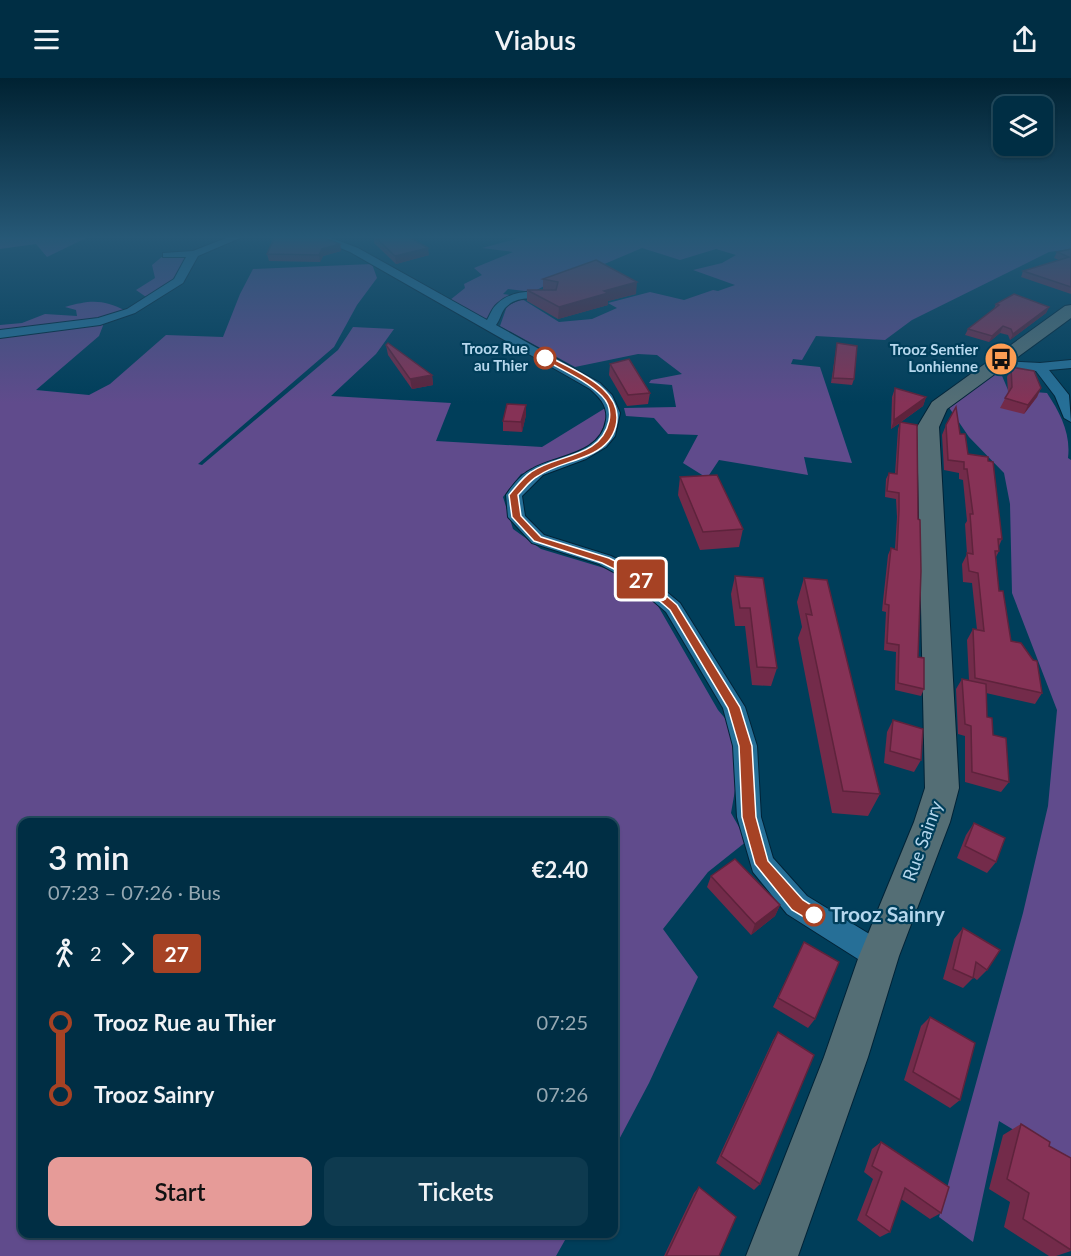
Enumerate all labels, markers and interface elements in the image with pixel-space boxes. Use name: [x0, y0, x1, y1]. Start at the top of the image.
icon: menu: [30, 23, 63, 56]
text: Viabus: [495, 23, 576, 56]
icon: share: [1008, 23, 1041, 56]
map controls: [993, 96, 1053, 156]
button: layers: [993, 96, 1053, 156]
place label: Trooz Rue au Thier: [462, 339, 528, 374]
place label: Trooz Sentier Lonhienne: [890, 340, 978, 375]
bus stop icon: Trooz Sentier Lonhienne: [983, 341, 1019, 377]
marker: Trooz Rue au Thier: [534, 347, 556, 369]
line badge: 27: [614, 560, 668, 598]
text: 27: [629, 567, 653, 592]
street label: Rue Sainry: [897, 797, 947, 884]
text: 3 min: [48, 837, 129, 877]
text: €2.40: [532, 856, 588, 883]
text: 07:23 – 07:26 · Bus: [48, 880, 221, 904]
place label: Trooz Sainry: [830, 901, 946, 926]
marker: Trooz Sainry: [803, 904, 825, 926]
icon: walk: [48, 937, 81, 970]
icon: forward: [111, 937, 144, 970]
text: 2: [90, 941, 102, 965]
text: 27: [165, 941, 189, 966]
text: Trooz Rue au Thier: [94, 1009, 276, 1036]
text: 07:25: [537, 1010, 588, 1034]
text: Trooz Sainry: [94, 1081, 214, 1108]
text: 07:26: [537, 1082, 588, 1106]
button: Start: [48, 1157, 312, 1226]
button: Tickets: [324, 1157, 588, 1226]

